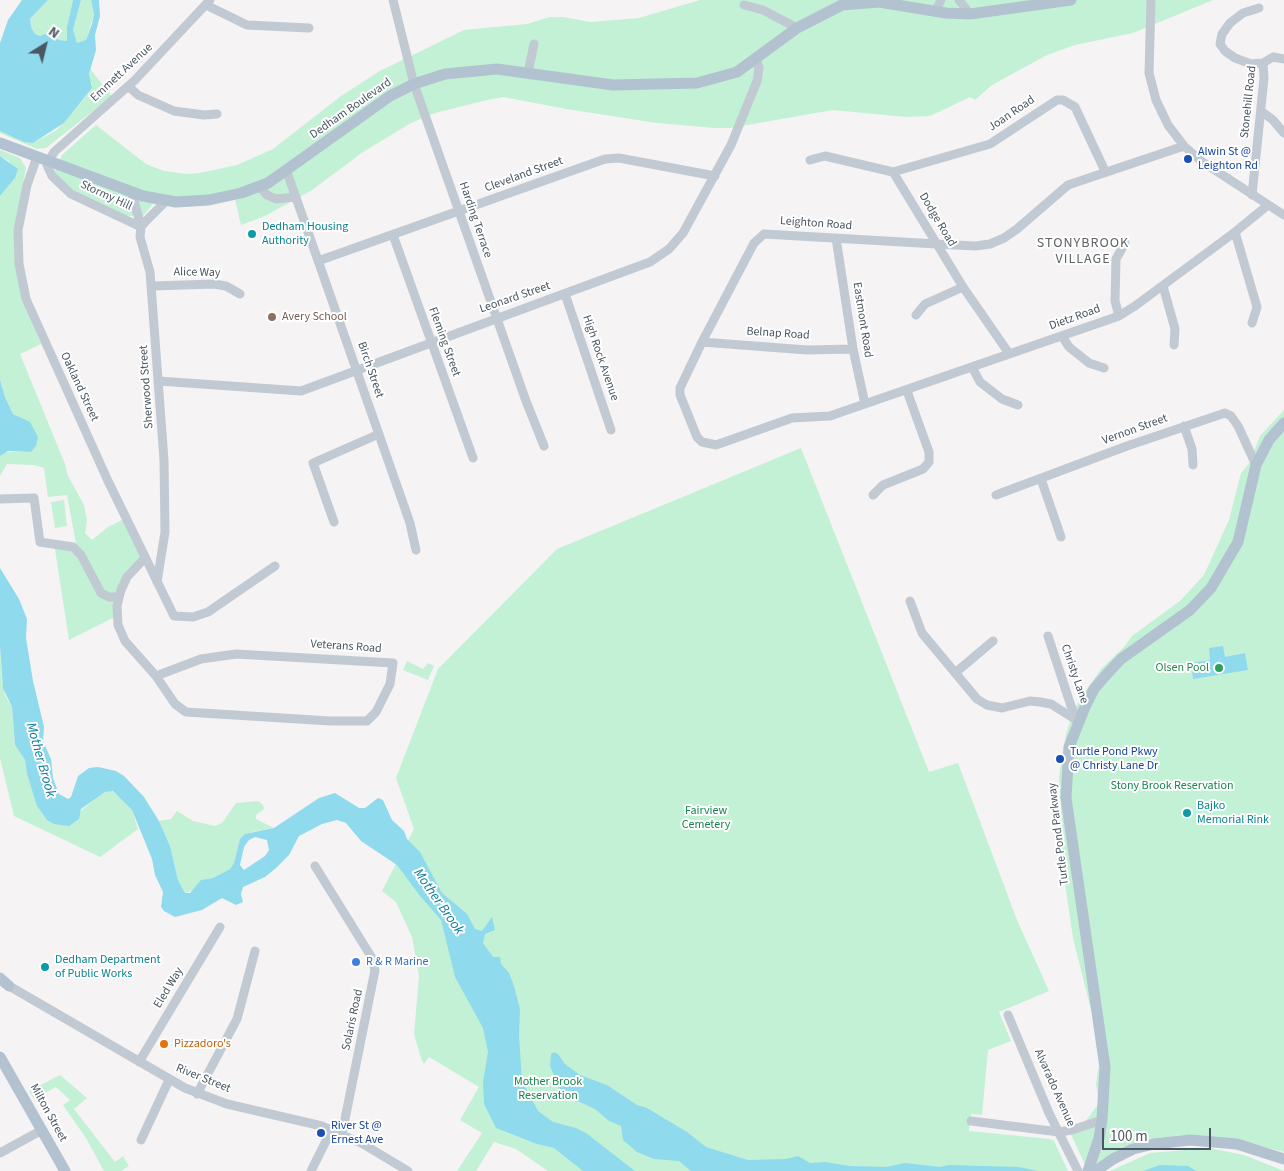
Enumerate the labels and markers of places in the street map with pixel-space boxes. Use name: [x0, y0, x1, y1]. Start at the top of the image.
place label: Alwin St @ Leighton Rd: [1198, 145, 1258, 173]
marker: Alwin St @ Leighton Rd: [1182, 153, 1194, 165]
place label: Dedham Housing Authority: [262, 220, 348, 248]
marker: Dedham Housing Authority: [246, 228, 258, 240]
place label: Avery School: [282, 310, 347, 324]
marker: Avery School: [266, 311, 278, 323]
place label: Olsen Pool: [1155, 661, 1209, 675]
marker: Olsen Pool: [1213, 662, 1225, 674]
place label: Turtle Pond Pkwy @ Christy Lane Dr: [1070, 745, 1158, 773]
marker: Turtle Pond Pkwy @ Christy Lane Dr: [1054, 753, 1066, 765]
place label: Bajko Memorial Rink: [1197, 799, 1269, 827]
marker: Bajko Memorial Rink: [1181, 807, 1193, 819]
place label: Dedham Department of Public Works: [55, 953, 161, 981]
place label: R & R Marine: [366, 955, 429, 969]
marker: R & R Marine: [350, 956, 362, 968]
marker: Dedham Department of Public Works: [39, 961, 51, 973]
place label: Pizzadoro's: [174, 1037, 231, 1051]
marker: Pizzadoro's: [158, 1038, 170, 1050]
place label: River St @ Ernest Ave: [331, 1119, 383, 1147]
marker: River St @ Ernest Ave: [315, 1127, 327, 1139]

